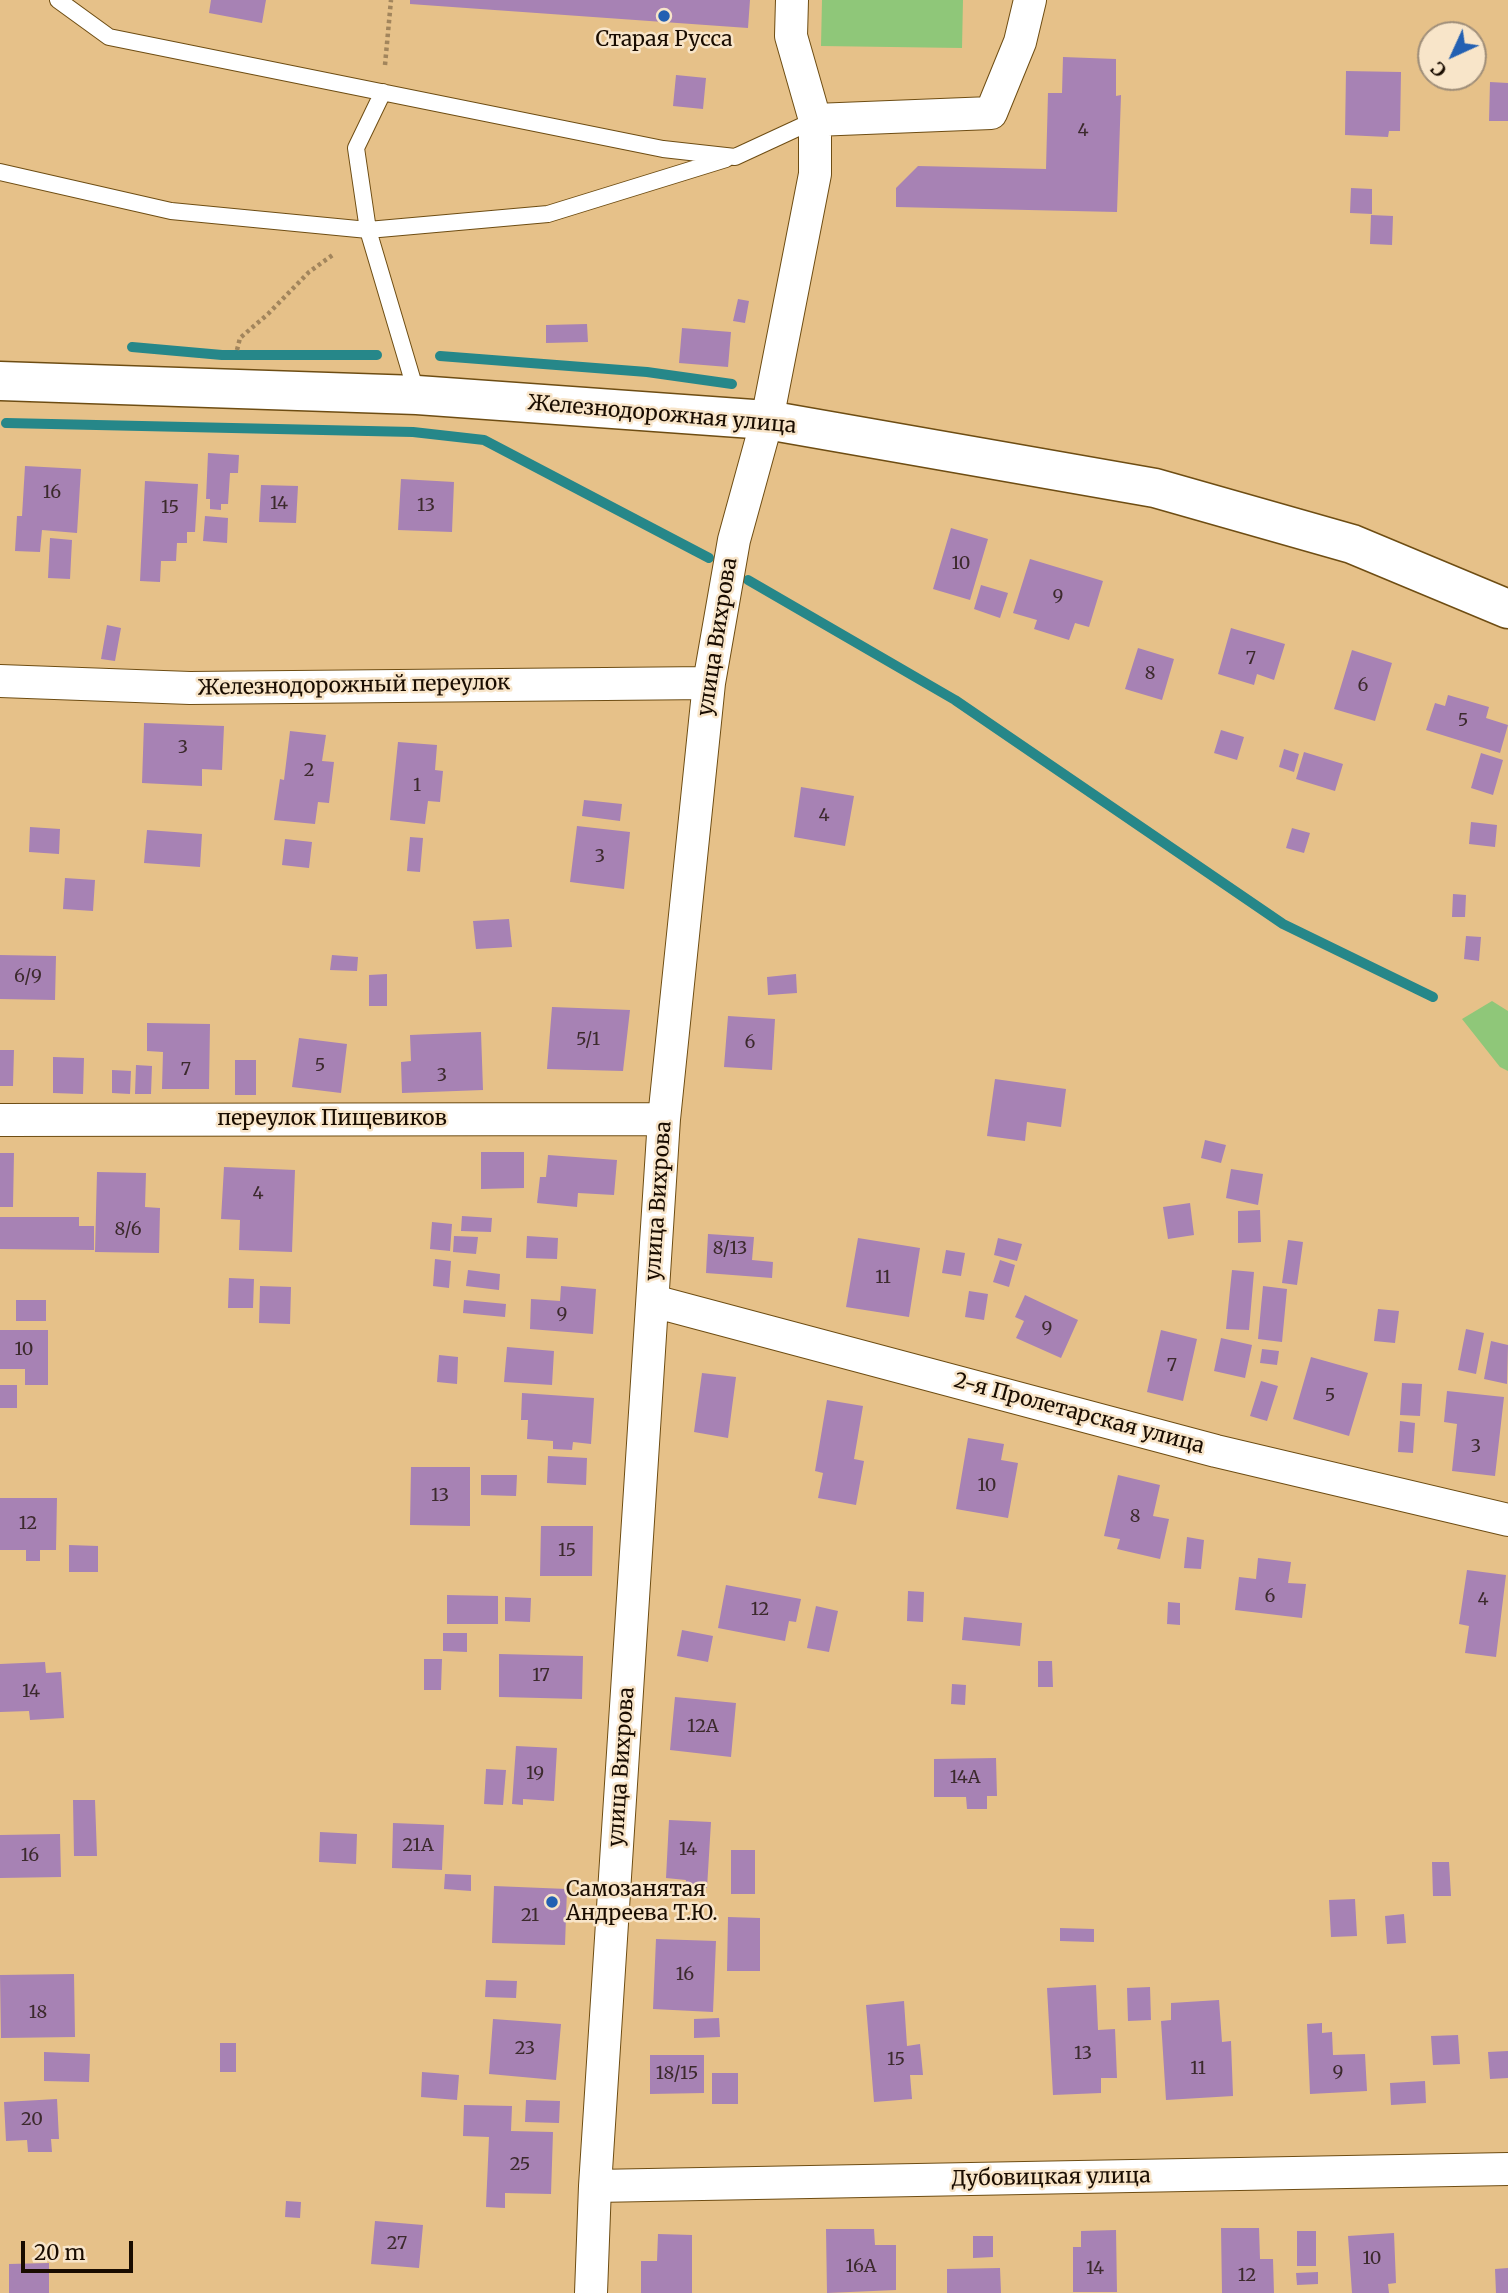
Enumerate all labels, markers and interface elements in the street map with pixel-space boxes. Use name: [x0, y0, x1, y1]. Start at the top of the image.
marker: Старая Русса: [656, 8, 672, 24]
north arrow: [1417, 21, 1487, 91]
place label: Старая Русса: [596, 27, 732, 53]
text: С: [1426, 56, 1452, 82]
house number: 4: [1077, 120, 1089, 142]
street label: Железнодорожная улица: [527, 391, 797, 439]
house number: 16: [43, 482, 61, 504]
house number: 14: [270, 493, 288, 515]
house number: 13: [417, 495, 435, 517]
house number: 15: [161, 497, 179, 519]
house number: 10: [952, 553, 970, 575]
street label: улица Вихрова: [693, 556, 743, 718]
house number: 9: [1053, 586, 1063, 608]
house number: 7: [1246, 648, 1256, 670]
house number: 8: [1145, 663, 1155, 685]
street label: Железнодорожный переулок: [197, 671, 511, 701]
house number: 6: [1358, 675, 1368, 697]
house number: 5: [1458, 710, 1468, 732]
house number: 3: [178, 737, 188, 759]
house number: 2: [304, 760, 314, 782]
house number: 1: [413, 775, 421, 797]
house number: 4: [818, 805, 830, 827]
house number: 3: [595, 846, 605, 868]
house number: 6/9: [14, 966, 42, 988]
house number: 5/1: [576, 1029, 600, 1051]
house number: 6: [745, 1032, 755, 1054]
house number: 5: [315, 1055, 325, 1077]
house number: 7: [181, 1059, 191, 1081]
house number: 3: [437, 1065, 447, 1087]
street label: переулок Пищевиков: [217, 1106, 447, 1132]
street label: улица Вихрова: [641, 1120, 677, 1282]
house number: 4: [252, 1183, 264, 1205]
house number: 8/6: [114, 1219, 142, 1241]
house number: 8/13: [713, 1238, 747, 1260]
house number: 11: [875, 1267, 891, 1289]
house number: 9: [557, 1304, 567, 1326]
house number: 9: [1042, 1318, 1052, 1340]
house number: 10: [15, 1339, 33, 1361]
house number: 7: [1167, 1355, 1177, 1377]
street label: 2-я Пролетарская улица: [951, 1368, 1207, 1460]
house number: 5: [1325, 1385, 1335, 1407]
house number: 3: [1471, 1436, 1481, 1458]
house number: 10: [978, 1475, 996, 1497]
house number: 13: [431, 1485, 449, 1507]
house number: 8: [1130, 1506, 1140, 1528]
house number: 12: [19, 1513, 37, 1535]
house number: 15: [558, 1540, 576, 1562]
house number: 6: [1265, 1586, 1275, 1608]
house number: 4: [1477, 1589, 1489, 1611]
house number: 12: [751, 1599, 769, 1621]
house number: 17: [532, 1665, 550, 1687]
house number: 14: [22, 1681, 40, 1703]
street label: улица Вихрова: [604, 1686, 640, 1848]
house number: 12А: [687, 1716, 719, 1738]
house number: 19: [526, 1763, 544, 1785]
house number: 14А: [950, 1767, 980, 1789]
house number: 21А: [402, 1835, 434, 1857]
house number: 14: [679, 1839, 697, 1861]
house number: 16: [21, 1845, 39, 1867]
place label: Самозанятая Андреева Т.Ю.: [566, 1877, 718, 1927]
marker: Самозанятая Андреева Т.Ю.: [544, 1894, 560, 1910]
house number: 21: [521, 1905, 539, 1927]
house number: 16: [676, 1964, 694, 1986]
house number: 18: [29, 2002, 47, 2024]
house number: 23: [515, 2038, 535, 2060]
house number: 13: [1074, 2043, 1092, 2065]
house number: 15: [887, 2049, 905, 2071]
house number: 11: [1190, 2058, 1206, 2080]
house number: 9: [1333, 2062, 1343, 2084]
house number: 18/15: [656, 2063, 698, 2085]
house number: 20: [21, 2109, 43, 2131]
house number: 25: [510, 2154, 530, 2176]
street label: Дубовицкая улица: [951, 2164, 1151, 2192]
scale bar: [24, 2226, 136, 2270]
house number: 27: [387, 2233, 407, 2255]
text: 20 m: [34, 2239, 85, 2266]
house number: 10: [1363, 2248, 1381, 2270]
house number: 16А: [846, 2256, 876, 2278]
house number: 14: [1086, 2258, 1104, 2280]
house number: 12: [1238, 2265, 1256, 2287]

